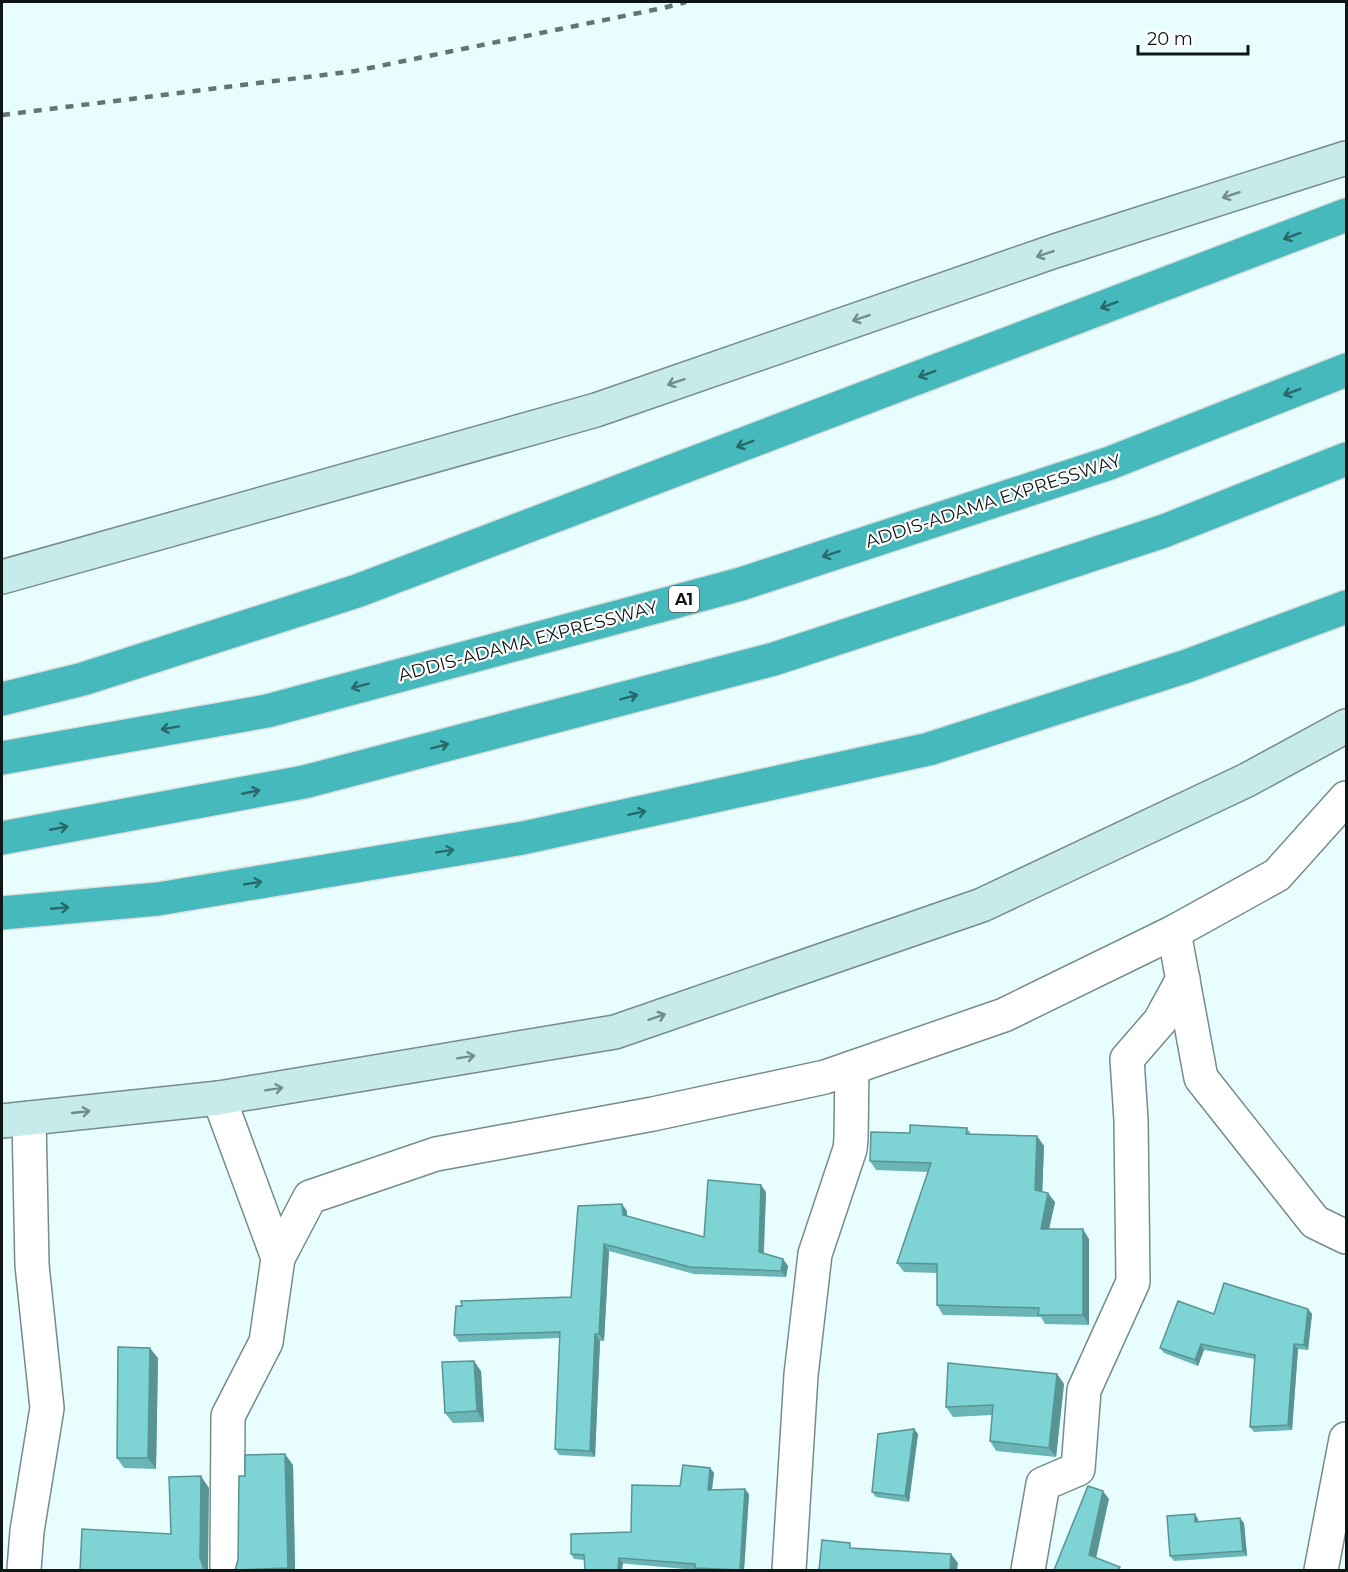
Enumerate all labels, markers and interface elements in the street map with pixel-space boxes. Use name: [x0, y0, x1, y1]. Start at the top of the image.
scale bar: [1138, 18, 1248, 56]
text: 20 m: [1147, 28, 1193, 50]
one-way arrow: [1222, 190, 1241, 201]
one-way arrow: [1283, 231, 1302, 242]
one-way arrow: [1036, 250, 1055, 261]
one-way arrow: [1101, 301, 1119, 312]
one-way arrow: [852, 314, 871, 325]
one-way arrow: [918, 370, 937, 381]
one-way arrow: [667, 377, 686, 388]
one-way arrow: [1283, 387, 1302, 398]
one-way arrow: [736, 439, 755, 450]
street label: ADDIS-ADAMA EXPRESSWAY: [862, 449, 1124, 553]
one-way arrow: [822, 550, 841, 561]
road number: A1: [669, 586, 699, 612]
street label: ADDIS-ADAMA EXPRESSWAY: [396, 596, 661, 686]
one-way arrow: [351, 681, 370, 692]
one-way arrow: [619, 691, 638, 702]
one-way arrow: [161, 723, 180, 734]
one-way arrow: [430, 740, 449, 751]
one-way arrow: [240, 786, 260, 797]
one-way arrow: [626, 807, 646, 818]
one-way arrow: [49, 822, 68, 833]
one-way arrow: [435, 845, 455, 856]
one-way arrow: [243, 877, 262, 888]
one-way arrow: [49, 902, 69, 913]
one-way arrow: [647, 1011, 666, 1022]
one-way arrow: [456, 1051, 476, 1062]
one-way arrow: [264, 1083, 283, 1094]
one-way arrow: [70, 1107, 90, 1118]

